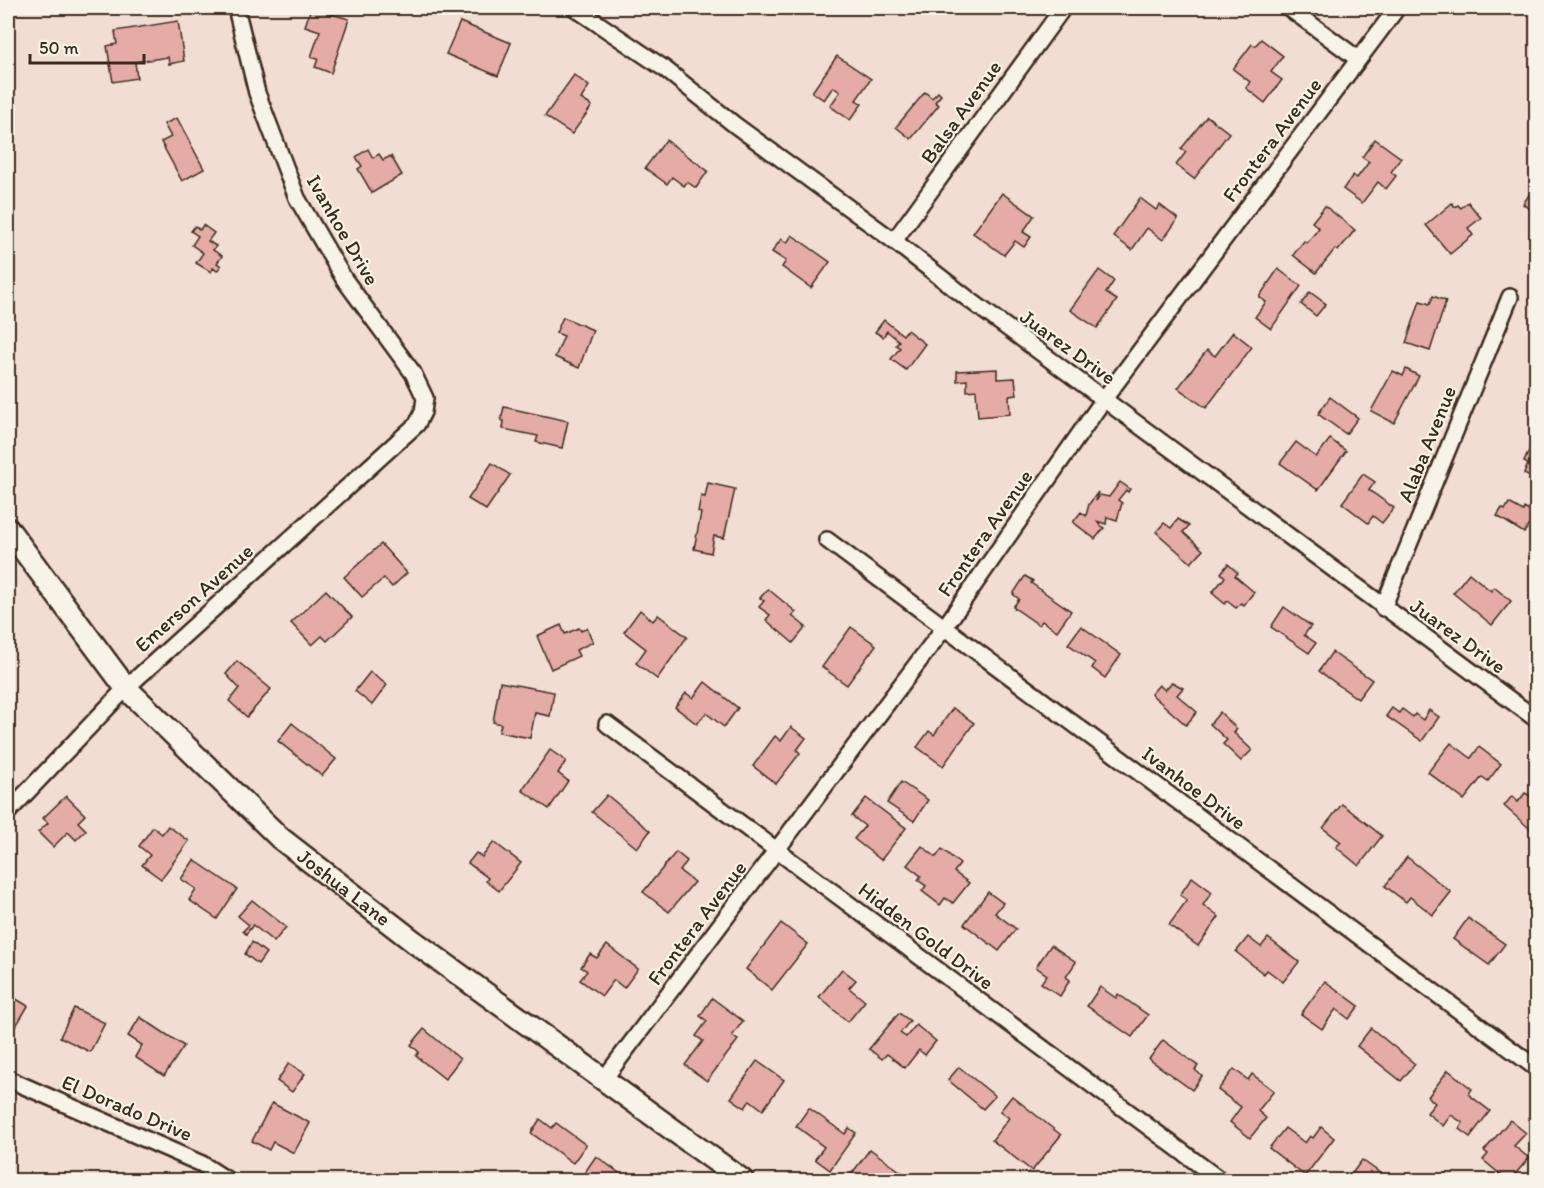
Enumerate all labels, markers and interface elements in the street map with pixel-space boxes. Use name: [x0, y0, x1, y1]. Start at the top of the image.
scale bar: [30, 27, 144, 65]
text: 50 m: [39, 37, 79, 59]
street label: Balsa Avenue: [915, 55, 1006, 168]
street label: Frontera Avenue: [1217, 73, 1327, 207]
street label: Ivanhoe Drive: [302, 170, 385, 290]
street label: Juarez Drive: [1016, 304, 1121, 390]
street label: Alaba Avenue: [1392, 382, 1461, 506]
street label: Frontera Avenue: [932, 464, 1038, 601]
street label: Emerson Avenue: [129, 538, 258, 657]
street label: Juarez Drive: [1406, 593, 1511, 679]
street label: Ivanhoe Drive: [1137, 740, 1251, 835]
street label: Joshua Lane: [293, 843, 396, 931]
street label: Frontera Avenue: [642, 856, 752, 990]
street label: Hidden Gold Drive: [854, 877, 999, 995]
street label: El Dorado Drive: [58, 1069, 196, 1146]

